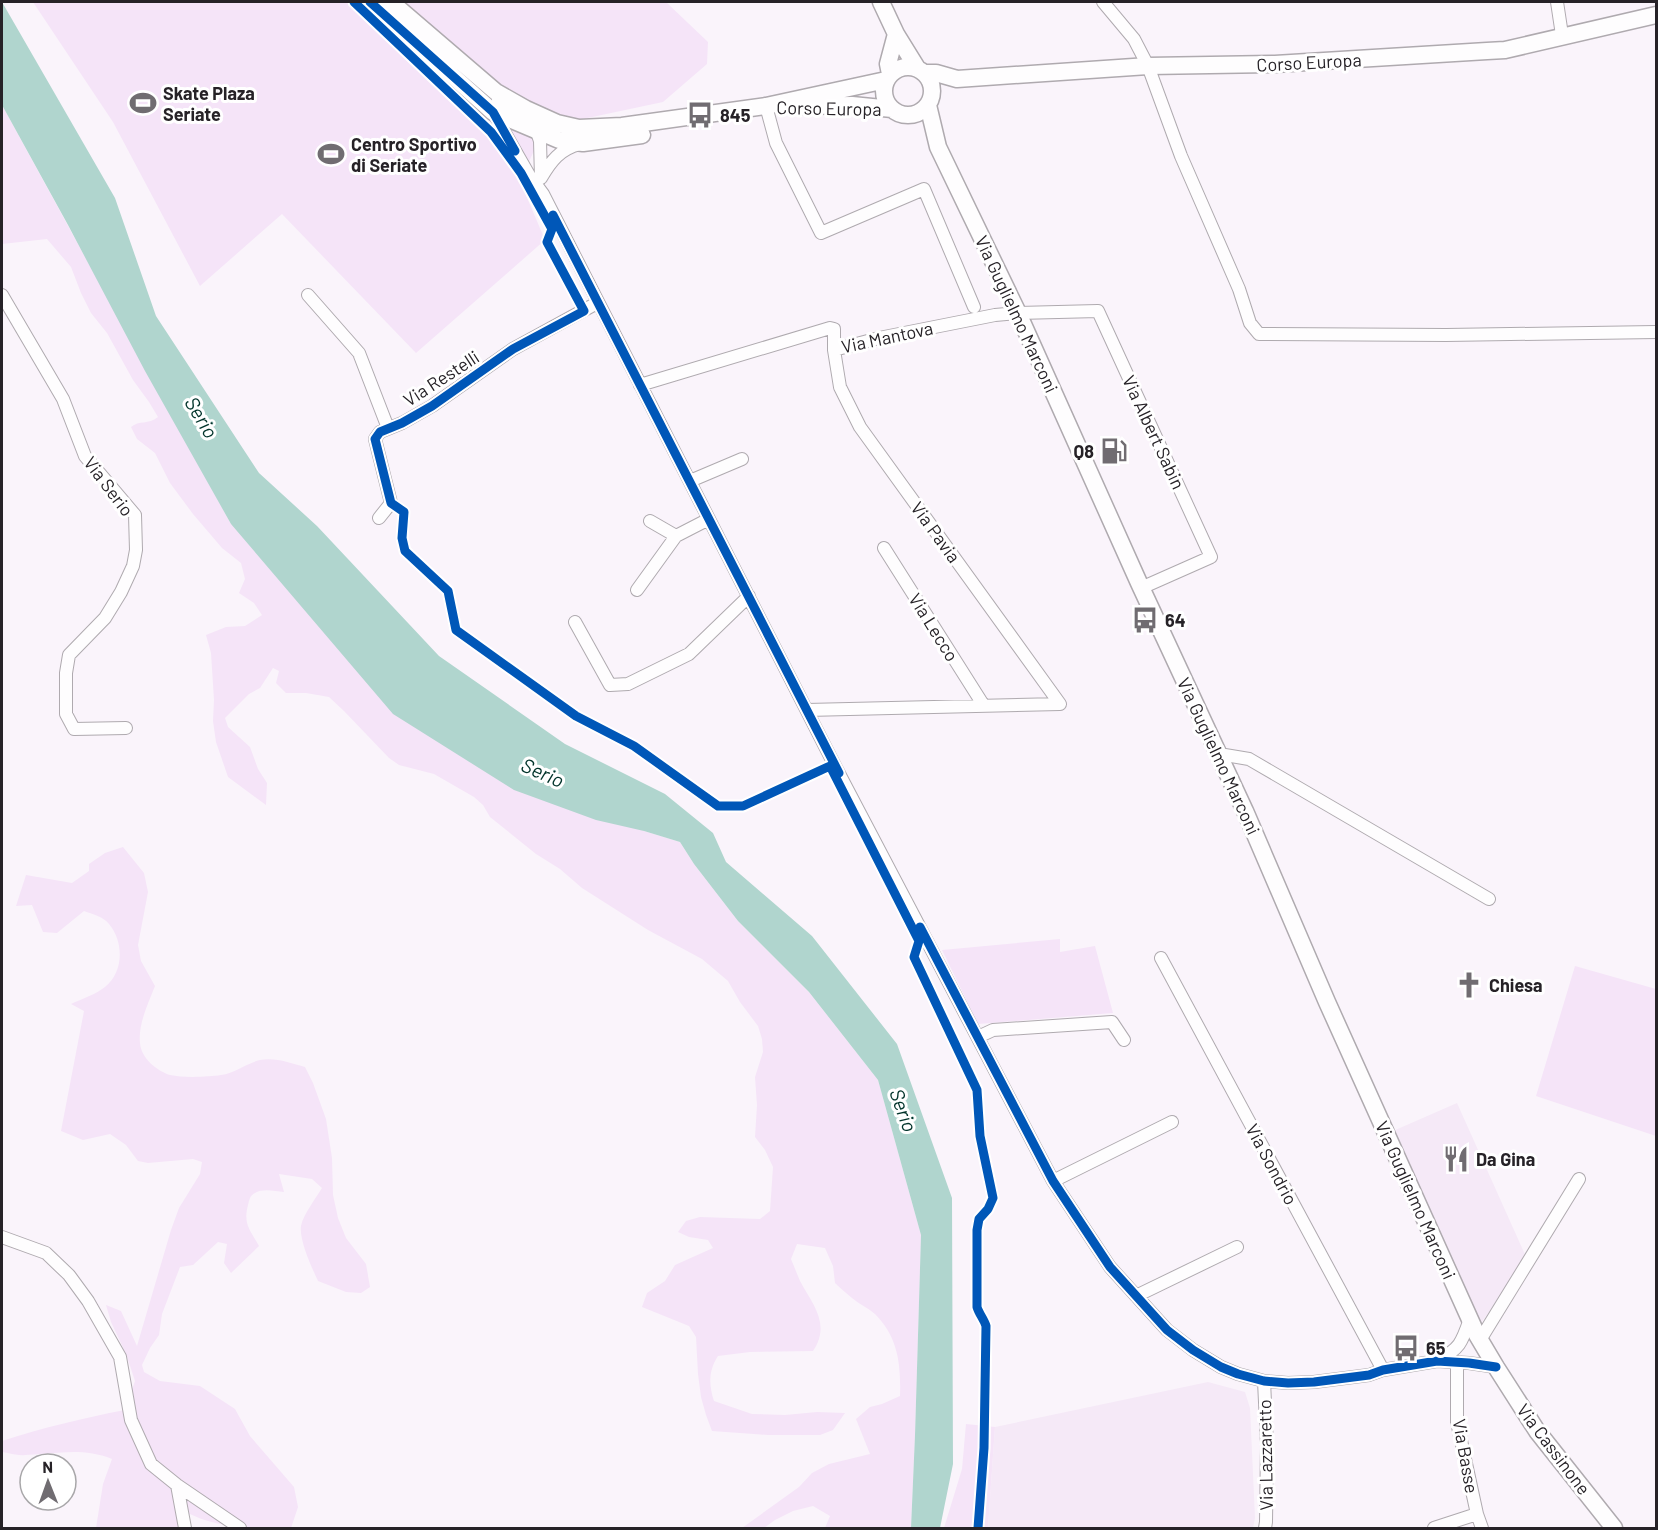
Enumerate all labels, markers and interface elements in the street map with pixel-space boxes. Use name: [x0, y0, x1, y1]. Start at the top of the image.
street label: Corso Europa: [1256, 48, 1362, 76]
place label: Skate Plaza Seriate: [163, 82, 255, 125]
sports icon: Skate Plaza Seriate: [128, 88, 158, 118]
street label: Corso Europa: [776, 96, 882, 120]
bus stop icon: 845: [685, 100, 715, 130]
place label: 845: [720, 104, 751, 126]
place label: Centro Sportivo di Seriate: [351, 133, 477, 176]
sports icon: Centro Sportivo di Seriate: [316, 139, 346, 169]
street label: Via Guglielmo Marconi: [971, 232, 1063, 396]
street label: Via Mantova: [839, 317, 935, 357]
street label: Via Restelli: [399, 345, 483, 411]
street label: Via Albert Sabin: [1118, 372, 1190, 492]
water label: Serio: [180, 392, 224, 442]
fuel station icon: Q8: [1099, 436, 1129, 466]
place label: Q8: [1074, 440, 1094, 462]
street label: Via Serio: [79, 452, 139, 520]
street label: Via Pavia: [907, 497, 965, 567]
street label: Via Lecco: [904, 589, 964, 665]
bus stop icon: 64: [1130, 605, 1160, 635]
place label: 64: [1165, 609, 1186, 631]
street label: Via Guglielmo Marconi: [1173, 674, 1265, 838]
water label: Serio: [518, 752, 568, 792]
church icon: Chiesa: [1454, 970, 1484, 1000]
place label: Chiesa: [1489, 974, 1543, 996]
water label: Serio: [885, 1085, 923, 1135]
street label: Via Guglielmo Marconi: [1371, 1117, 1461, 1283]
street label: Via Sondrio: [1241, 1120, 1303, 1208]
restaurant icon: Da Gina: [1441, 1144, 1471, 1174]
place label: Da Gina: [1476, 1148, 1535, 1170]
bus stop icon: 65: [1391, 1333, 1421, 1363]
place label: 65: [1426, 1337, 1446, 1359]
street label: Via Lazzaretto: [1253, 1399, 1277, 1511]
street label: Via Cassinone: [1513, 1399, 1595, 1499]
street label: Via Basse: [1449, 1417, 1483, 1495]
north arrow: [18, 1452, 78, 1512]
text: N: [42, 1457, 53, 1476]

